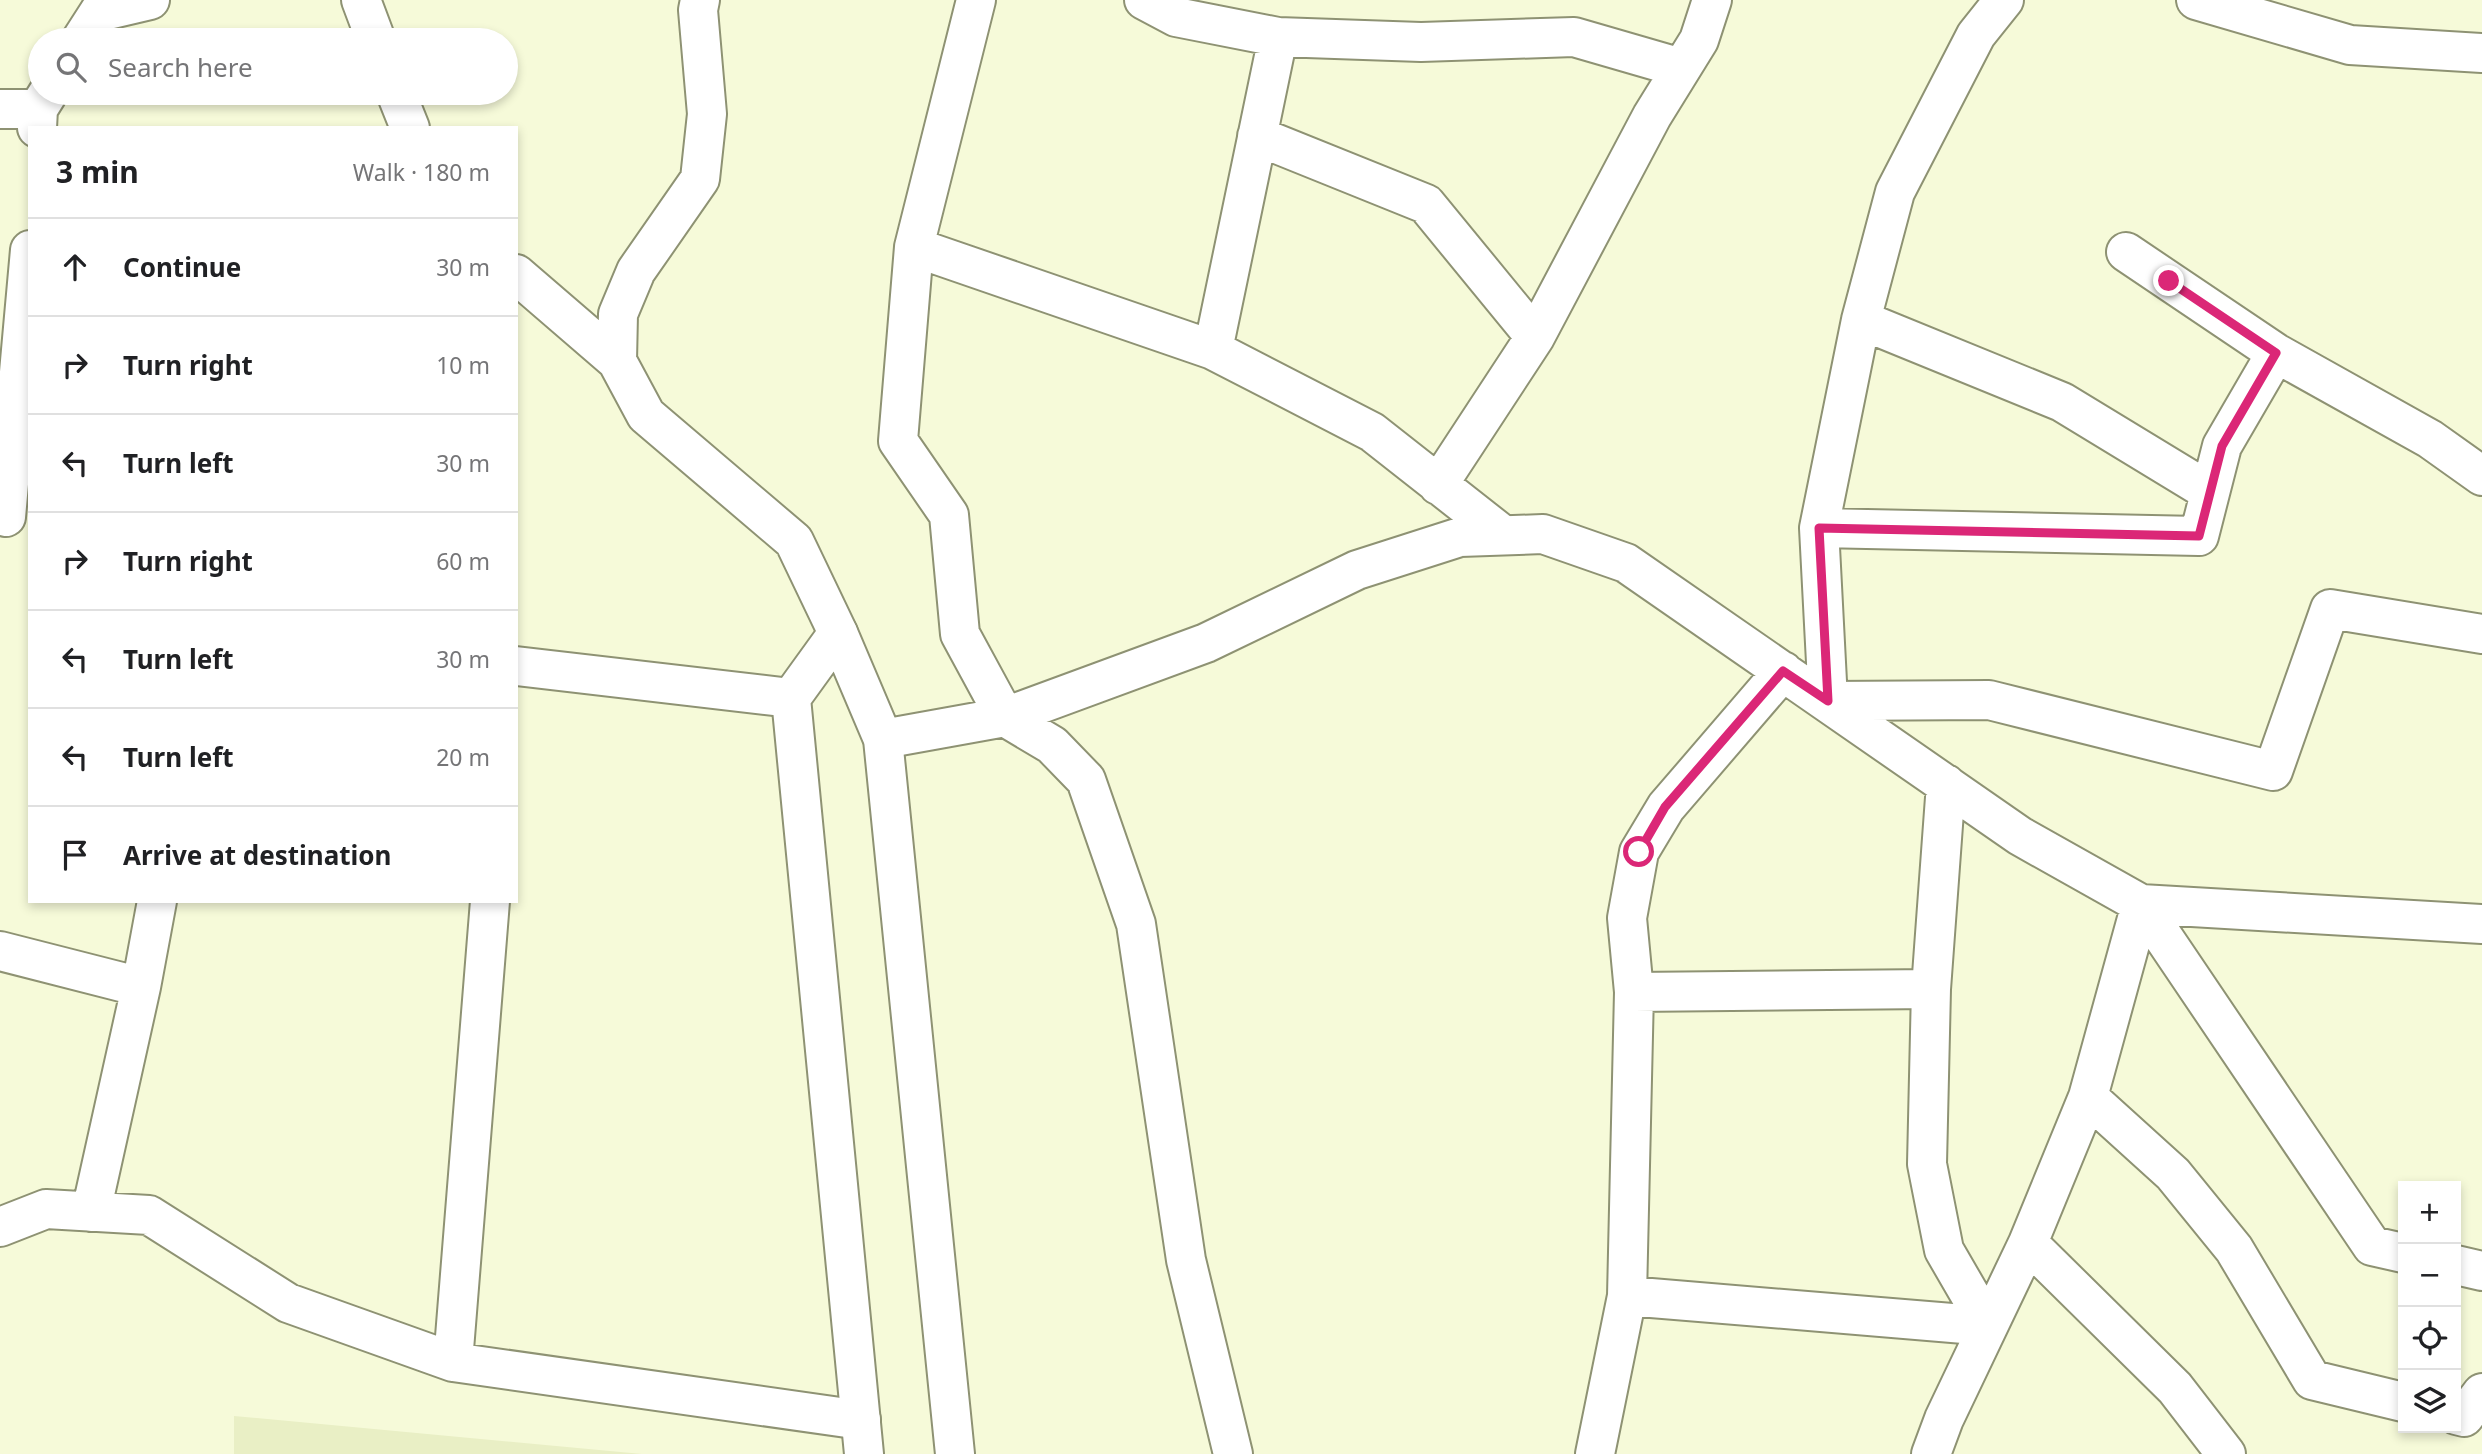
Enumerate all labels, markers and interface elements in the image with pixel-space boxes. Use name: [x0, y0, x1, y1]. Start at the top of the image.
search box: [28, 28, 518, 105]
icon: search: [52, 48, 90, 86]
text: Search here: [108, 49, 253, 85]
text: 3 min: [56, 151, 139, 192]
text: Walk · 180 m: [353, 156, 490, 188]
icon: ahead: [56, 248, 94, 286]
text: Continue: [123, 249, 241, 285]
text: 30 m: [436, 251, 490, 283]
route end: [2153, 265, 2184, 296]
icon: right: [56, 346, 94, 384]
text: Turn right: [123, 347, 253, 383]
text: 10 m: [436, 349, 490, 381]
icon: left: [56, 444, 94, 482]
text: Turn left: [123, 445, 234, 481]
text: 30 m: [436, 447, 490, 479]
icon: right: [56, 542, 94, 580]
text: Turn right: [123, 543, 253, 579]
text: 60 m: [436, 545, 490, 577]
icon: left: [56, 640, 94, 678]
text: Turn left: [123, 641, 234, 677]
text: 30 m: [436, 643, 490, 675]
icon: left: [56, 738, 94, 776]
text: Turn left: [123, 739, 234, 775]
text: 20 m: [436, 741, 490, 773]
icon: arrive: [56, 836, 94, 874]
route start: [1623, 836, 1654, 867]
text: Arrive at destination: [123, 837, 392, 873]
map controls: [2398, 1181, 2461, 1433]
button: +: [2398, 1181, 2461, 1244]
button: −: [2398, 1244, 2461, 1307]
button: locate: [2398, 1307, 2461, 1370]
button: layers: [2398, 1370, 2461, 1433]

